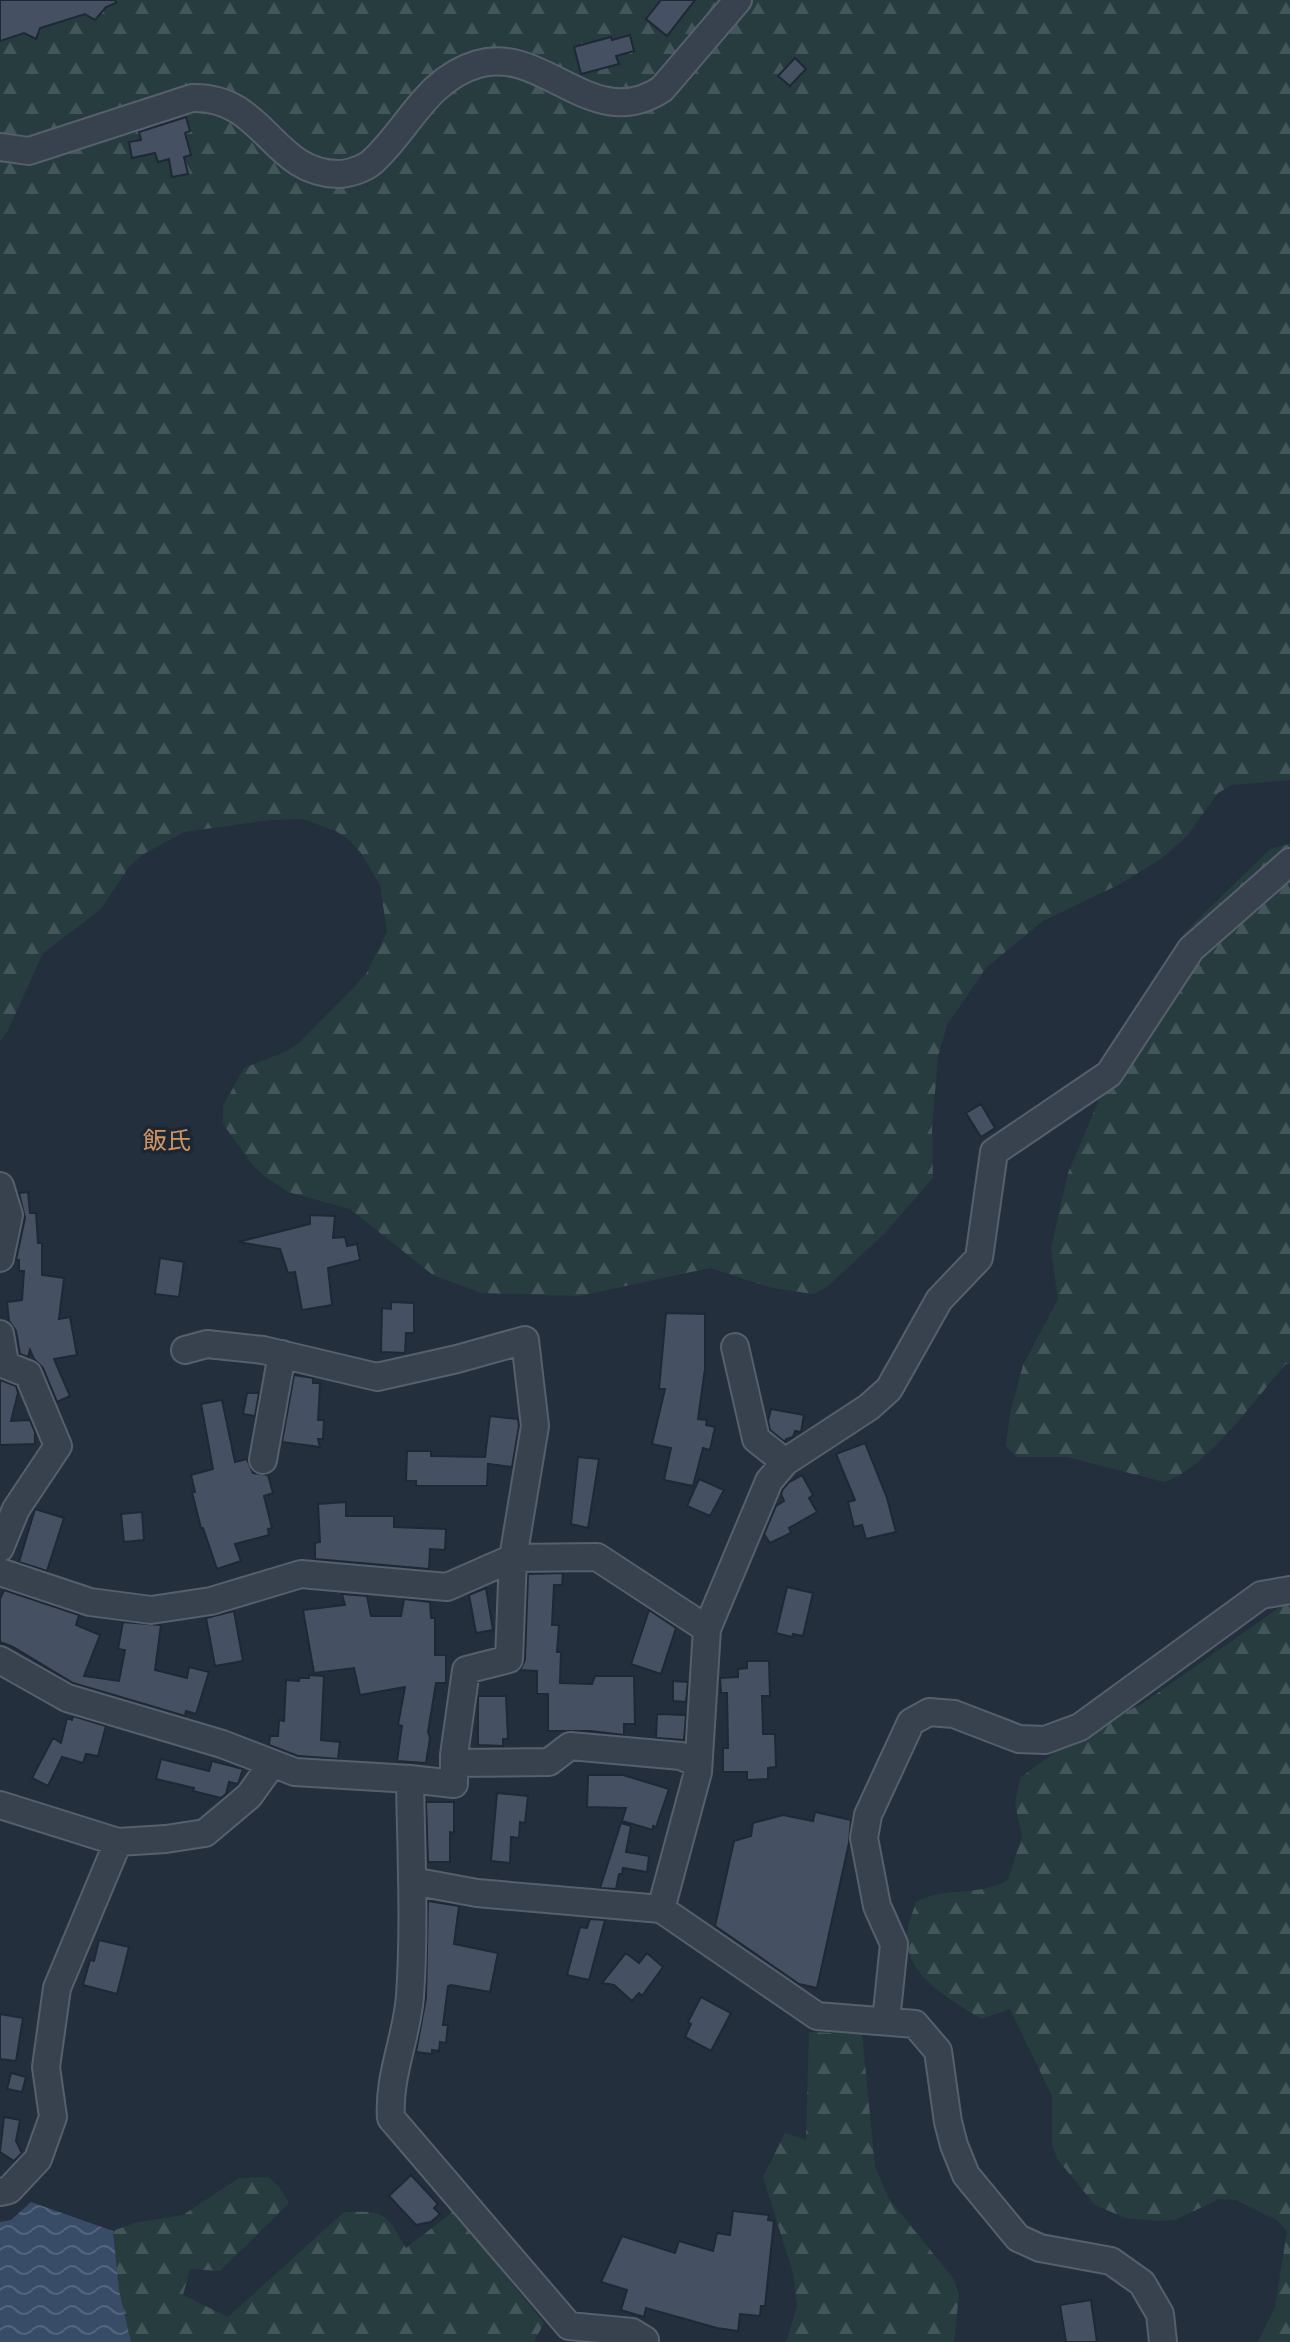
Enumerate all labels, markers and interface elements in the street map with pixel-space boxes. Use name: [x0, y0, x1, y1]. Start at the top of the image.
district label: 飯氏: [143, 1125, 191, 1154]

